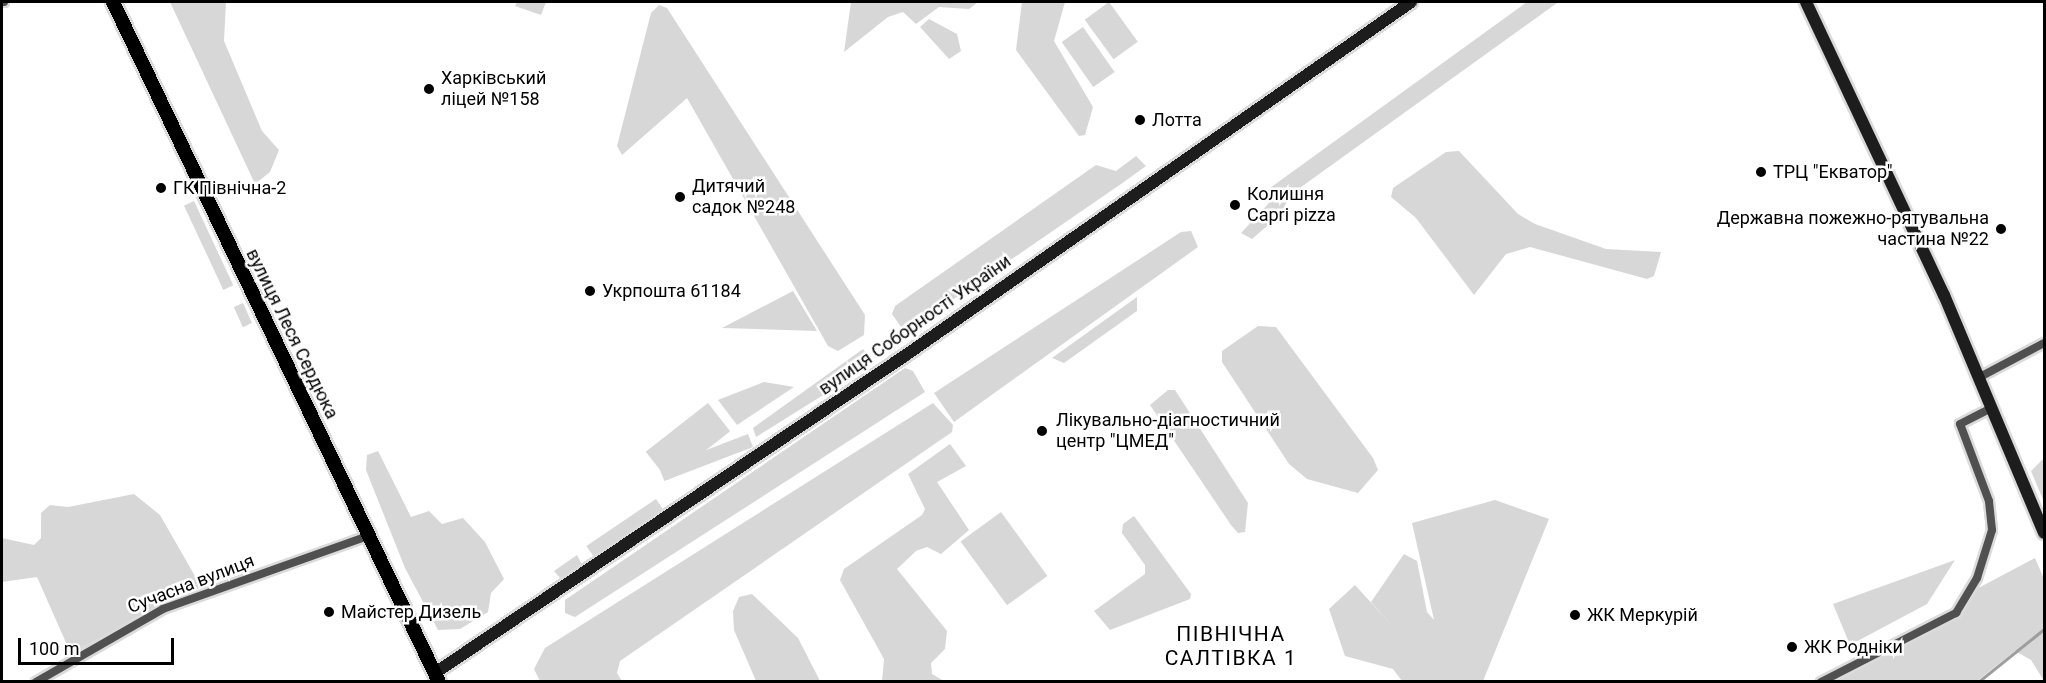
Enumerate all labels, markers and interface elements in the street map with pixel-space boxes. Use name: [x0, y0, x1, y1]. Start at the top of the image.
place label: Харківський ліцей №158: [441, 68, 546, 110]
marker: Харківський ліцей №158: [422, 82, 436, 96]
place label: Лотта: [1152, 109, 1202, 131]
marker: Лотта: [1133, 113, 1147, 127]
place label: ТРЦ "Екватор": [1773, 161, 1893, 183]
marker: ТРЦ "Екватор": [1754, 165, 1768, 179]
place label: Дитячий садок №248: [692, 176, 795, 219]
place label: ГК Північна-2: [173, 177, 286, 199]
marker: ГК Північна-2: [154, 181, 168, 195]
place label: Колишня Capri pizza: [1247, 184, 1336, 226]
marker: Дитячий садок №248: [673, 190, 687, 204]
marker: Колишня Capri pizza: [1228, 198, 1242, 212]
place label: Державна пожежно-рятувальна частина №22: [1717, 208, 1989, 250]
marker: Державна пожежно-рятувальна частина №22: [1994, 222, 2008, 236]
street label: вулиця Леся Сердюка: [241, 245, 343, 423]
street label: вулиця Соборності України: [815, 250, 1015, 400]
place label: Укрпошта 61184: [602, 280, 741, 302]
marker: Укрпошта 61184: [583, 284, 597, 298]
place label: Лікувально-діагностичний центр "ЦМЕД": [1056, 410, 1280, 452]
marker: Лікувально-діагностичний центр "ЦМЕД": [1033, 422, 1051, 440]
street label: Сучасна вулиця: [125, 550, 257, 618]
place label: Майстер Дизель: [341, 601, 481, 623]
place label: ЖК Меркурій: [1587, 604, 1698, 626]
marker: Майстер Дизель: [322, 605, 336, 619]
marker: ЖК Меркурій: [1568, 608, 1582, 622]
district label: ПІВНІЧНА САЛТІВКА 1: [1165, 621, 1297, 671]
scale bar: [21, 626, 177, 664]
place label: ЖК Родніки: [1804, 636, 1903, 658]
text: 100 m: [29, 638, 80, 659]
marker: ЖК Родніки: [1785, 640, 1799, 654]

